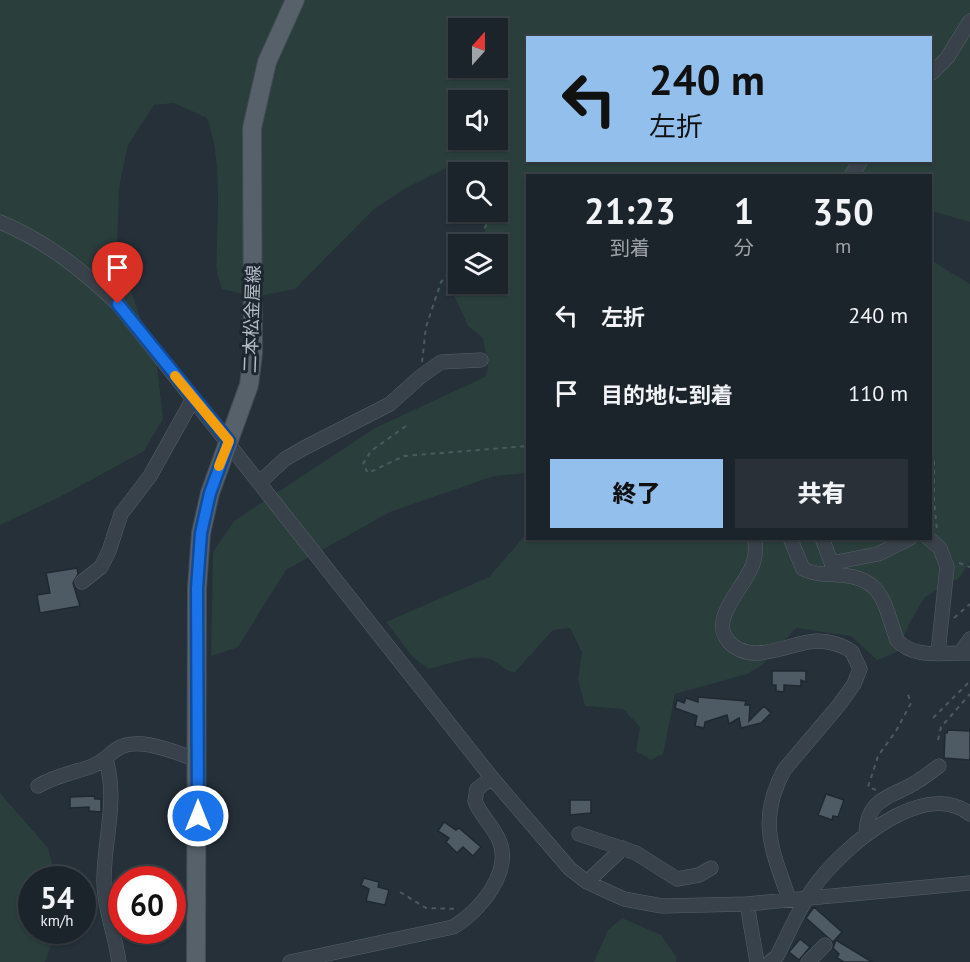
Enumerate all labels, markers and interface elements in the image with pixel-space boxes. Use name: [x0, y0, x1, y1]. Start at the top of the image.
north arrow: [448, 18, 508, 78]
map controls: [448, 18, 508, 294]
text: 240 m: [649, 52, 765, 107]
icon: left: [550, 60, 628, 138]
button: sound: [448, 90, 508, 150]
text: 左折: [649, 109, 703, 143]
button: search: [448, 162, 508, 222]
text: 21:23: [584, 187, 676, 234]
text: 1: [734, 187, 754, 234]
text: 350: [812, 188, 874, 235]
text: m: [835, 233, 851, 259]
button: layers: [448, 234, 508, 294]
text: 到着: [610, 235, 650, 261]
text: 分: [734, 235, 754, 261]
pin: [92, 242, 143, 304]
icon: arrive: [101, 251, 134, 284]
street label: 二本松金屋線: [238, 265, 265, 373]
icon: left: [550, 299, 583, 332]
text: 240 m: [848, 301, 908, 329]
text: 左折: [601, 303, 645, 331]
icon: arrive: [550, 377, 583, 410]
text: 110 m: [848, 379, 908, 407]
text: 目的地に到着: [601, 381, 733, 409]
button: 終了: [550, 459, 723, 528]
button: 共有: [735, 459, 908, 528]
position arrow: [166, 784, 230, 848]
speed limit sign: 60: [108, 866, 186, 944]
text: 54: [40, 878, 74, 917]
text: km/h: [41, 911, 73, 930]

